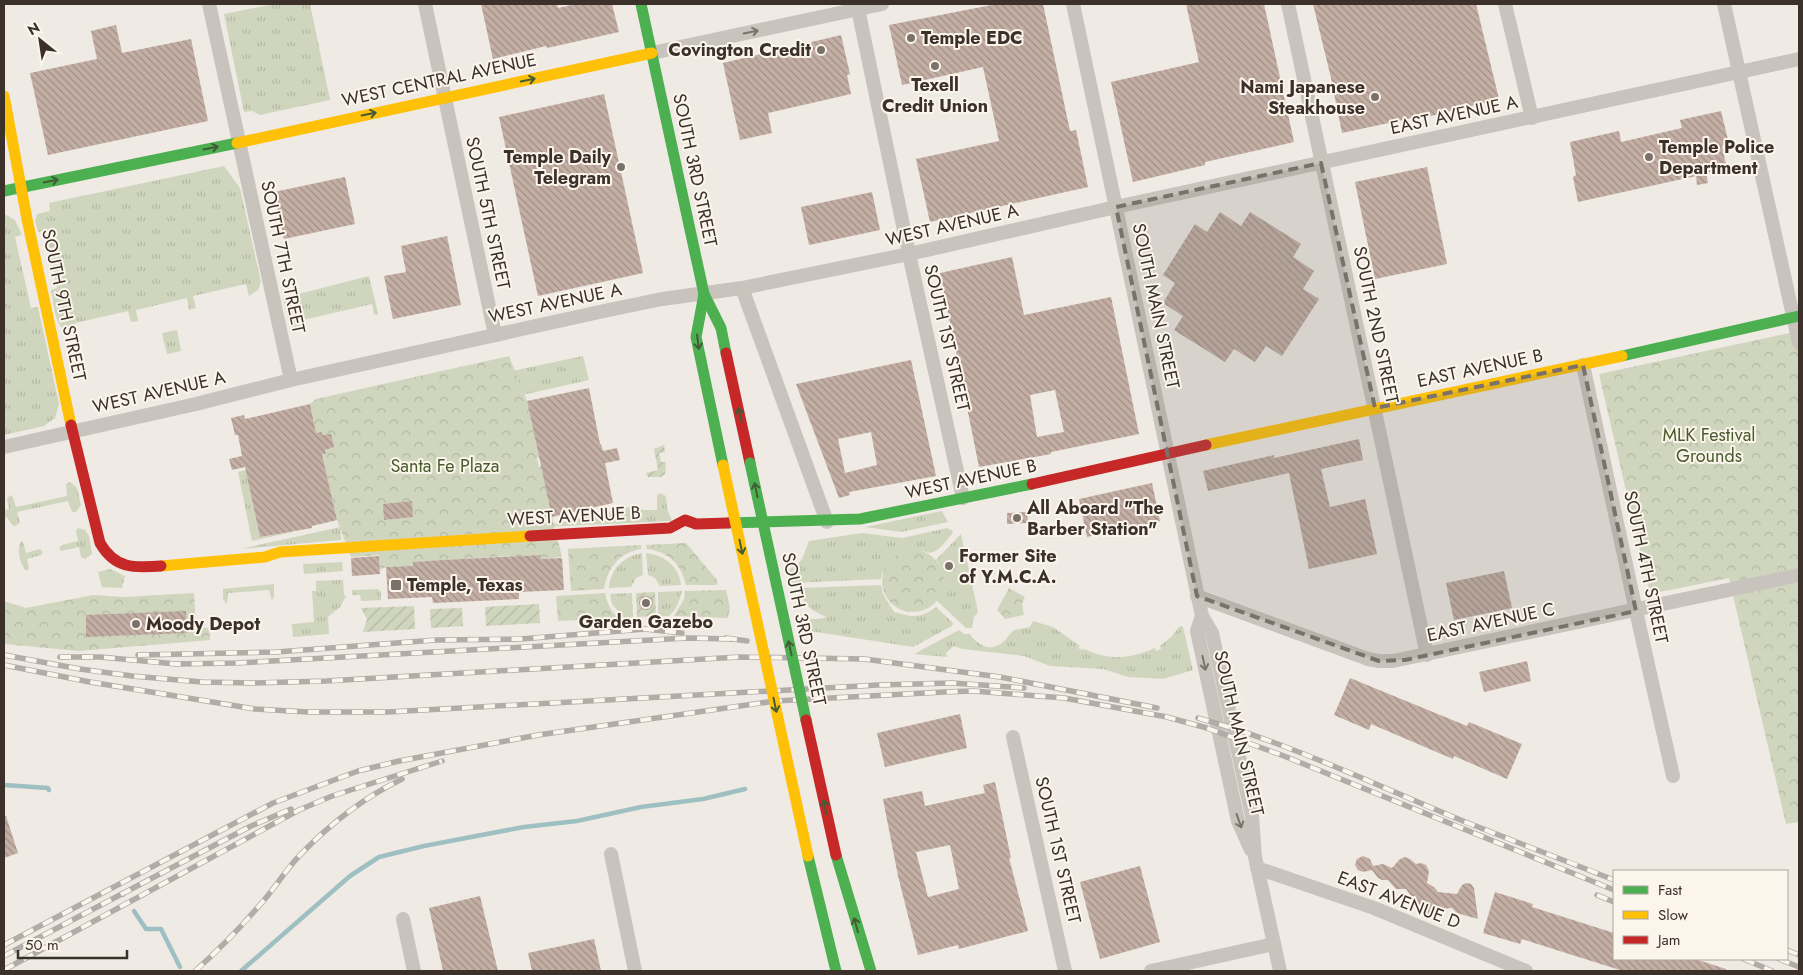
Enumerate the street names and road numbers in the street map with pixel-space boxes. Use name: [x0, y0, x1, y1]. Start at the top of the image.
street label: WEST CENTRAL AVENUE: [339, 47, 539, 113]
street label: EAST AVENUE A: [1388, 89, 1520, 141]
street label: SOUTH 3RD STREET: [666, 91, 724, 250]
street label: SOUTH 5TH STREET: [459, 134, 517, 292]
street label: SOUTH 7TH STREET: [254, 178, 312, 336]
street label: WEST AVENUE A: [883, 197, 1021, 253]
street label: SOUTH MAIN STREET: [1126, 221, 1186, 392]
street label: SOUTH 9TH STREET: [35, 227, 93, 384]
street label: SOUTH 2ND STREET: [1347, 244, 1406, 407]
street label: SOUTH 1ST STREET: [917, 262, 977, 415]
street label: WEST AVENUE A: [486, 276, 624, 330]
street label: EAST AVENUE B: [1415, 342, 1545, 394]
street label: WEST AVENUE A: [90, 364, 228, 420]
street label: WEST AVENUE B: [903, 452, 1039, 506]
street label: SOUTH 4TH STREET: [1617, 488, 1675, 646]
street label: WEST AVENUE B: [507, 500, 641, 532]
street label: SOUTH 3RD STREET: [775, 550, 833, 709]
street label: EAST AVENUE C: [1425, 596, 1557, 648]
street label: SOUTH MAIN STREET: [1207, 648, 1271, 819]
street label: SOUTH 1ST STREET: [1028, 774, 1088, 927]
street label: EAST AVENUE D: [1334, 865, 1464, 935]

